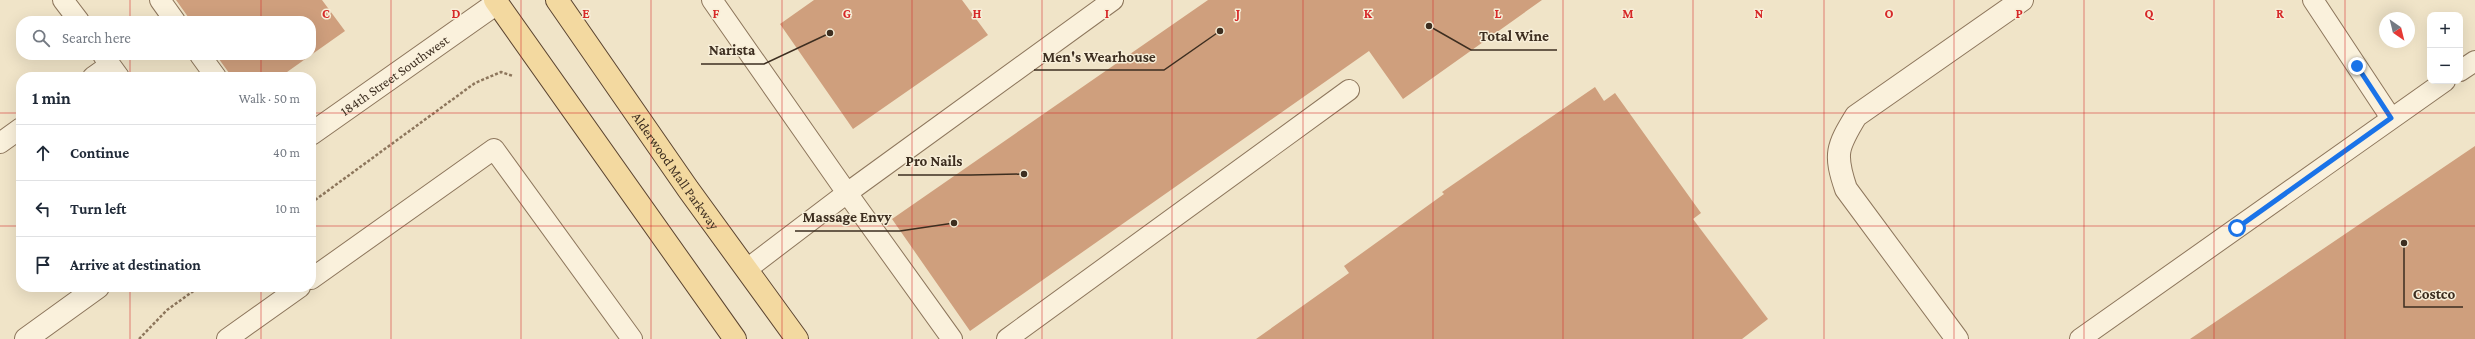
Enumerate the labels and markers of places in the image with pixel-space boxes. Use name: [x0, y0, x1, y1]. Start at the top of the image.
callout: Total Wine: [1471, 23, 1557, 50]
callout: Narista: [701, 37, 764, 64]
callout: Men's Wearhouse: [1034, 43, 1164, 70]
callout: Pro Nails: [898, 148, 971, 175]
callout: Massage Envy: [795, 204, 900, 231]
callout: Costco: [2404, 280, 2463, 307]

